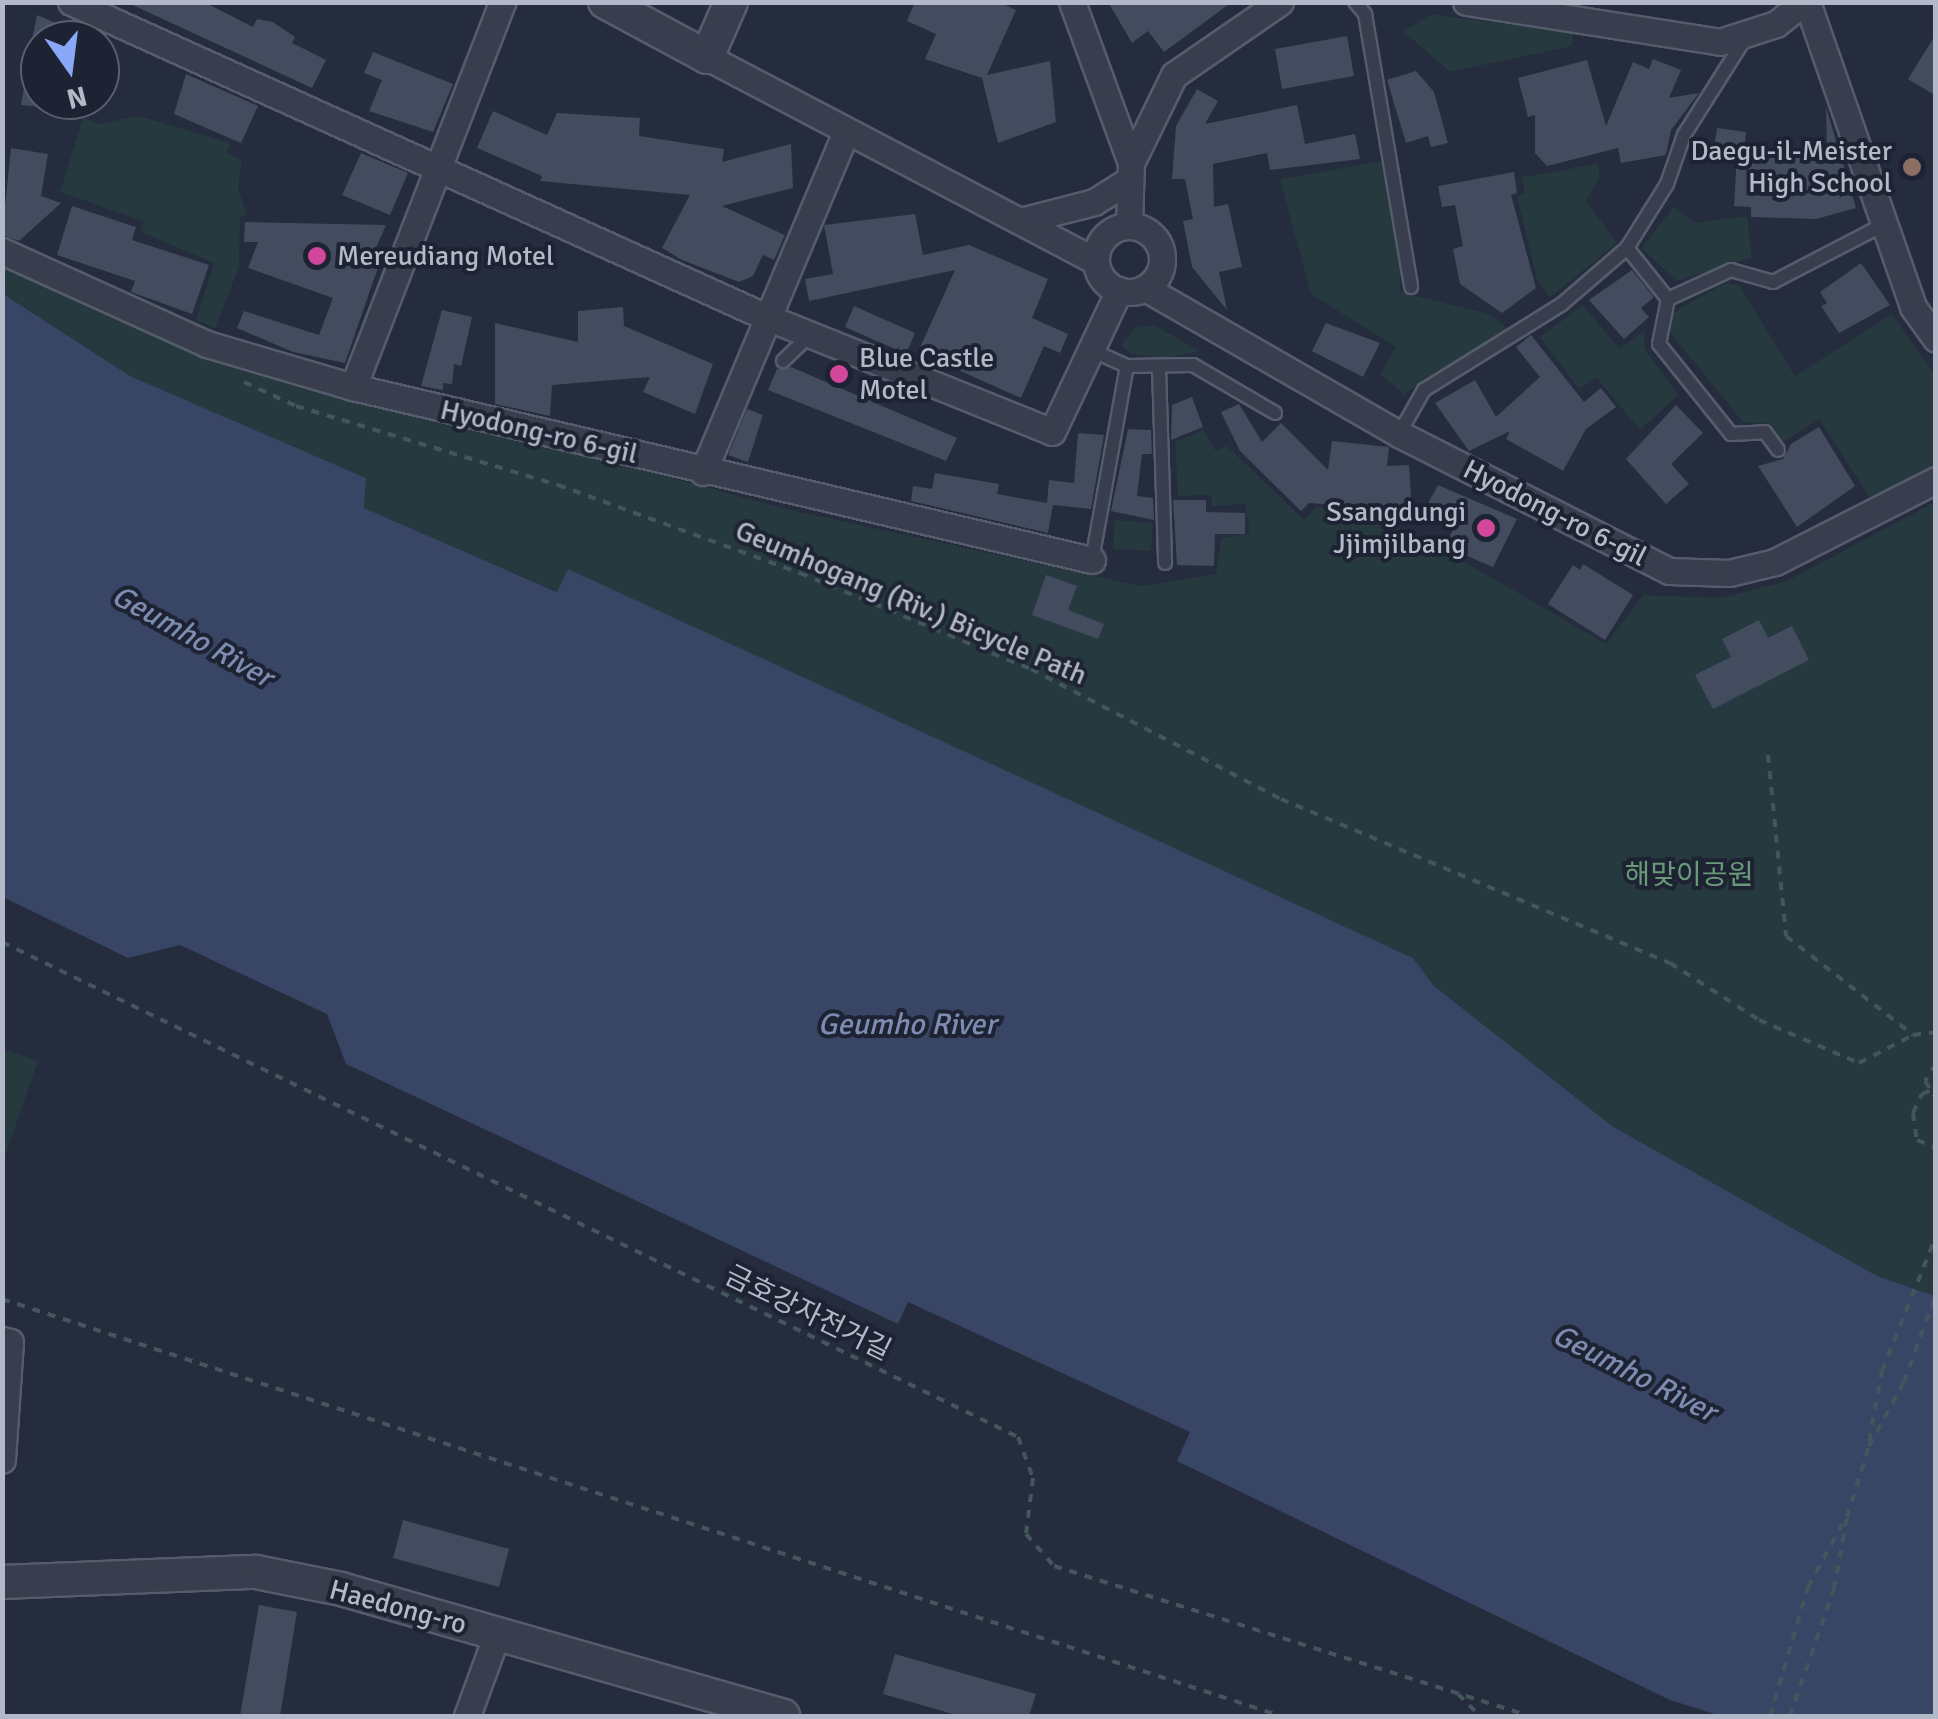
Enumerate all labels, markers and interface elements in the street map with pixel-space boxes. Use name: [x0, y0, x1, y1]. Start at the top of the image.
north arrow: [20, 20, 120, 120]
text: N: [63, 78, 90, 116]
place label: Daegu-il-Meister High School: [1690, 134, 1892, 200]
marker: Daegu-il-Meister High School: [1901, 156, 1923, 178]
place label: Mereudiang Motel: [337, 239, 554, 273]
marker: Mereudiang Motel: [306, 245, 328, 267]
place label: Blue Castle Motel: [859, 341, 994, 407]
marker: Blue Castle Motel: [828, 363, 850, 385]
street label: Hyodong-ro 6-gil: [437, 393, 641, 471]
street label: Hyodong-ro 6-gil: [1458, 452, 1652, 574]
place label: Ssangdungi Jjimjilbang: [1326, 495, 1466, 561]
street label: Geumhogang (Riv.) Bicycle Path: [730, 514, 1092, 692]
marker: Ssangdungi Jjimjilbang: [1475, 517, 1497, 539]
water label: Geumho River: [105, 578, 279, 696]
park label: 해맞이공원: [1625, 858, 1753, 892]
water label: Geumho River: [818, 1007, 996, 1043]
street label: 금호강자전거길: [720, 1258, 896, 1368]
water label: Geumho River: [1546, 1317, 1722, 1431]
street label: Haedong-ro: [326, 1573, 470, 1641]

